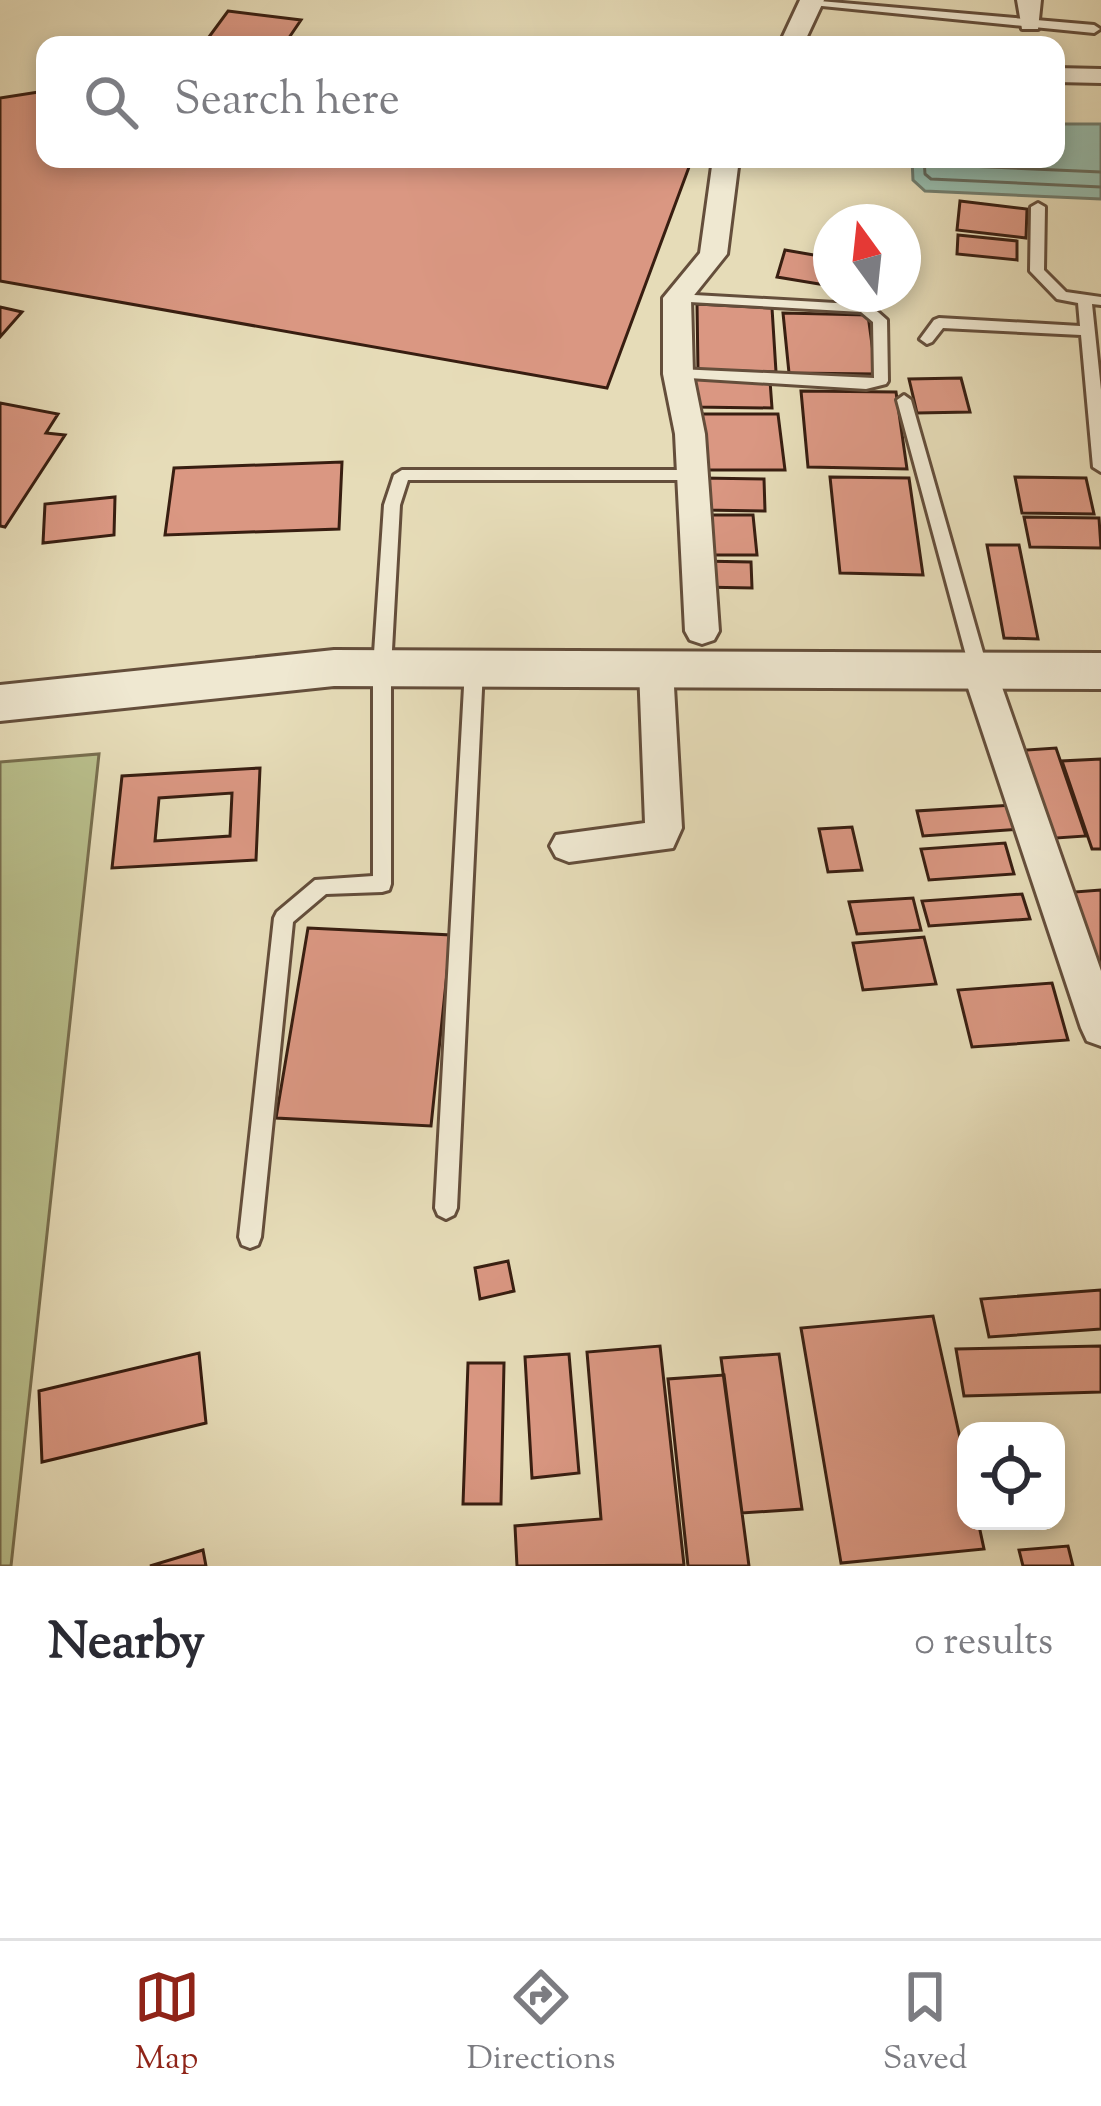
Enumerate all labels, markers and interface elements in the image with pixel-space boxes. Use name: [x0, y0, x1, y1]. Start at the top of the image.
search box: [36, 36, 1065, 168]
icon: search: [78, 69, 144, 135]
text: Search here: [174, 70, 400, 135]
north arrow: [813, 204, 921, 312]
map controls: [957, 1422, 1065, 1530]
button: locate: [957, 1422, 1065, 1530]
text: Nearby: [48, 1608, 205, 1681]
text: 0 results: [914, 1616, 1053, 1672]
tab: Map: [134, 1964, 200, 2084]
tab: Directions: [467, 1964, 616, 2084]
tab: Saved: [883, 1964, 967, 2084]

